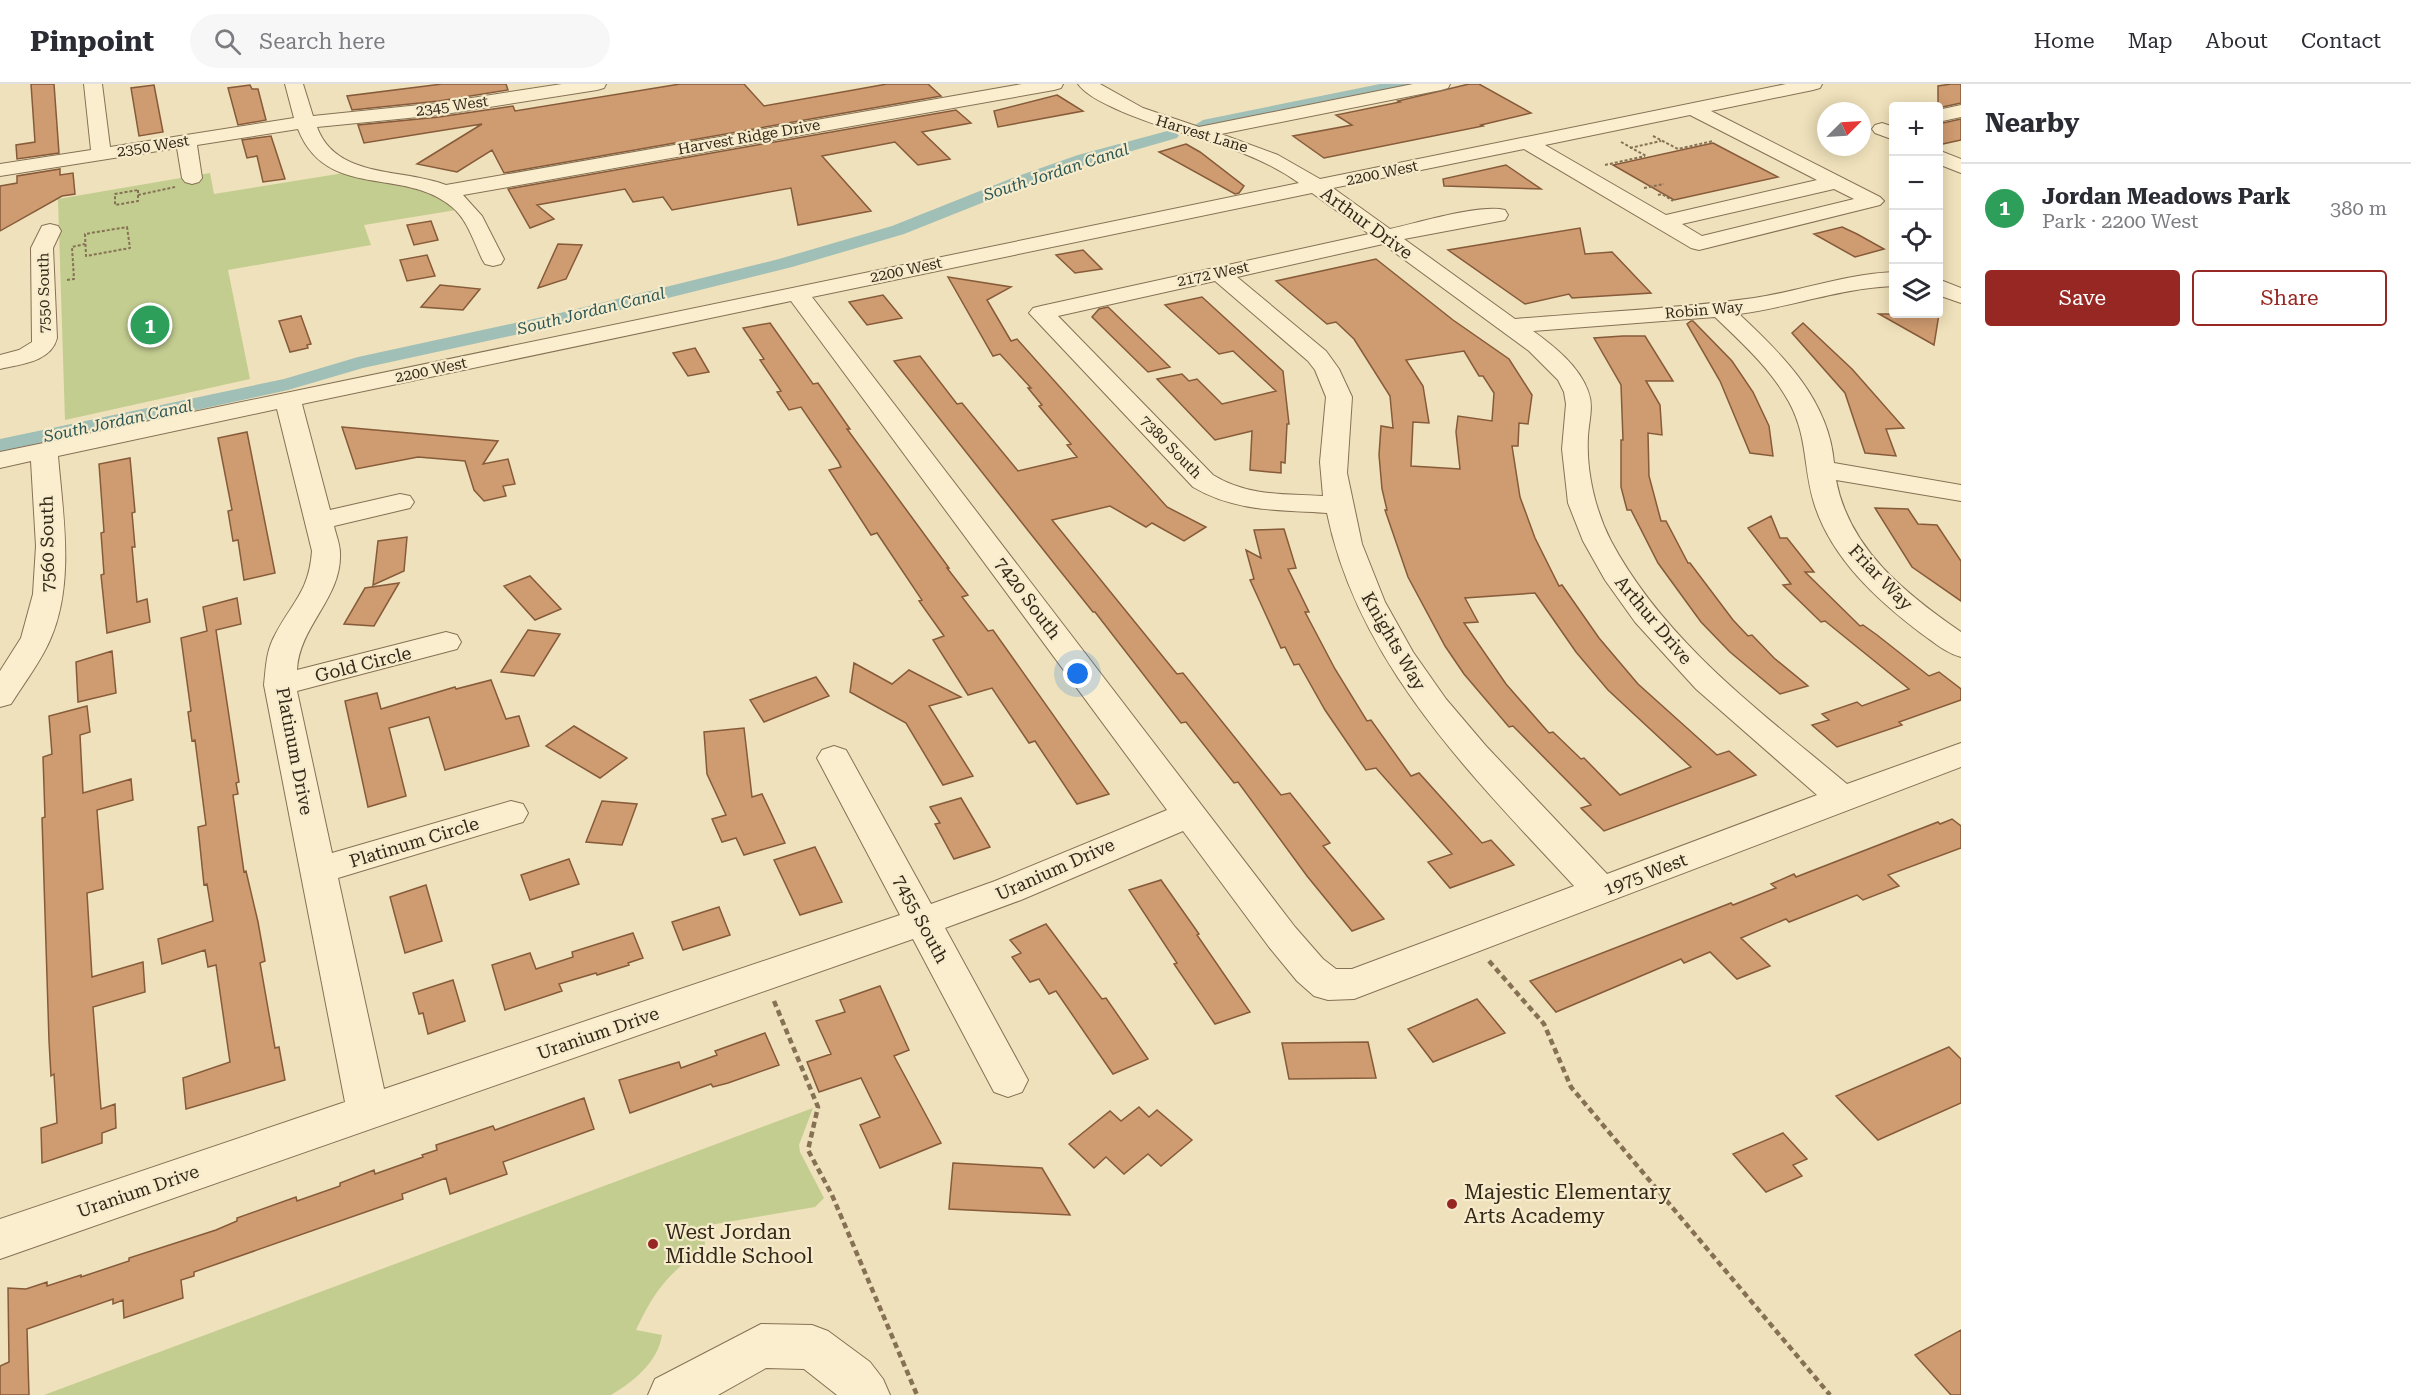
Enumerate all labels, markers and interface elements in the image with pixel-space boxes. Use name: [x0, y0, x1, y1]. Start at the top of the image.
search box: [190, 14, 610, 68]
text: Pinpoint: [30, 25, 154, 58]
icon: search: [211, 25, 244, 58]
text: Search here: [259, 29, 385, 54]
text: Home: [2034, 29, 2095, 53]
text: Map: [2128, 29, 2173, 53]
text: About: [2206, 29, 2268, 53]
text: Contact: [2301, 29, 2381, 53]
street label: 2345 West: [415, 92, 490, 120]
north arrow: [1817, 102, 1871, 156]
map controls: [1889, 102, 1943, 318]
button: +: [1889, 102, 1943, 156]
text: Nearby: [1985, 108, 2079, 138]
street label: Harvest Lane: [1154, 111, 1250, 157]
street label: Harvest Ridge Drive: [676, 116, 822, 158]
street label: 2350 West: [116, 131, 191, 161]
water label: South Jordan Canal: [980, 139, 1131, 205]
button: −: [1889, 156, 1943, 210]
street label: 2200 West: [1344, 157, 1420, 189]
street label: Arthur Drive: [1317, 183, 1417, 263]
text: Jordan Meadows Park: [2042, 184, 2290, 209]
text: 1: [1999, 196, 2010, 220]
text: 380 m: [2330, 196, 2387, 220]
text: Park · 2200 West: [2042, 209, 2199, 233]
button: locate: [1889, 210, 1943, 264]
street label: 7550 South: [34, 252, 54, 334]
street label: 2200 West: [868, 254, 944, 286]
street label: 2172 West: [1175, 258, 1251, 290]
button: layers: [1889, 264, 1943, 318]
button: Save: [1985, 270, 2180, 326]
button: Share: [2192, 270, 2387, 326]
water label: South Jordan Canal: [514, 283, 667, 339]
street label: Robin Way: [1664, 298, 1744, 322]
pin: 1: [130, 302, 170, 348]
street label: 2200 West: [393, 354, 469, 386]
water label: South Jordan Canal: [41, 396, 194, 446]
street label: 7380 South: [1136, 412, 1206, 483]
street label: 7560 South: [36, 495, 58, 593]
street label: Friar Way: [1845, 540, 1918, 614]
street label: 7420 South: [990, 553, 1066, 643]
street label: Arthur Drive: [1611, 572, 1697, 668]
street label: Knights Way: [1358, 588, 1431, 694]
street label: Gold Circle: [313, 642, 413, 686]
your location: [1063, 659, 1092, 688]
street label: Platinum Drive: [272, 685, 318, 817]
street label: Platinum Circle: [347, 812, 481, 872]
street label: Uranium Drive: [992, 833, 1118, 905]
street label: 1975 West: [1600, 848, 1690, 899]
street label: 7455 South: [889, 871, 953, 967]
street label: Uranium Drive: [534, 1002, 662, 1064]
street label: Uranium Drive: [74, 1160, 202, 1222]
place label: Majestic Elementary Arts Academy: [1464, 1180, 1671, 1228]
marker: Majestic Elementary Arts Academy: [1445, 1197, 1459, 1211]
place label: West Jordan Middle School: [665, 1220, 813, 1268]
marker: West Jordan Middle School: [646, 1237, 660, 1251]

